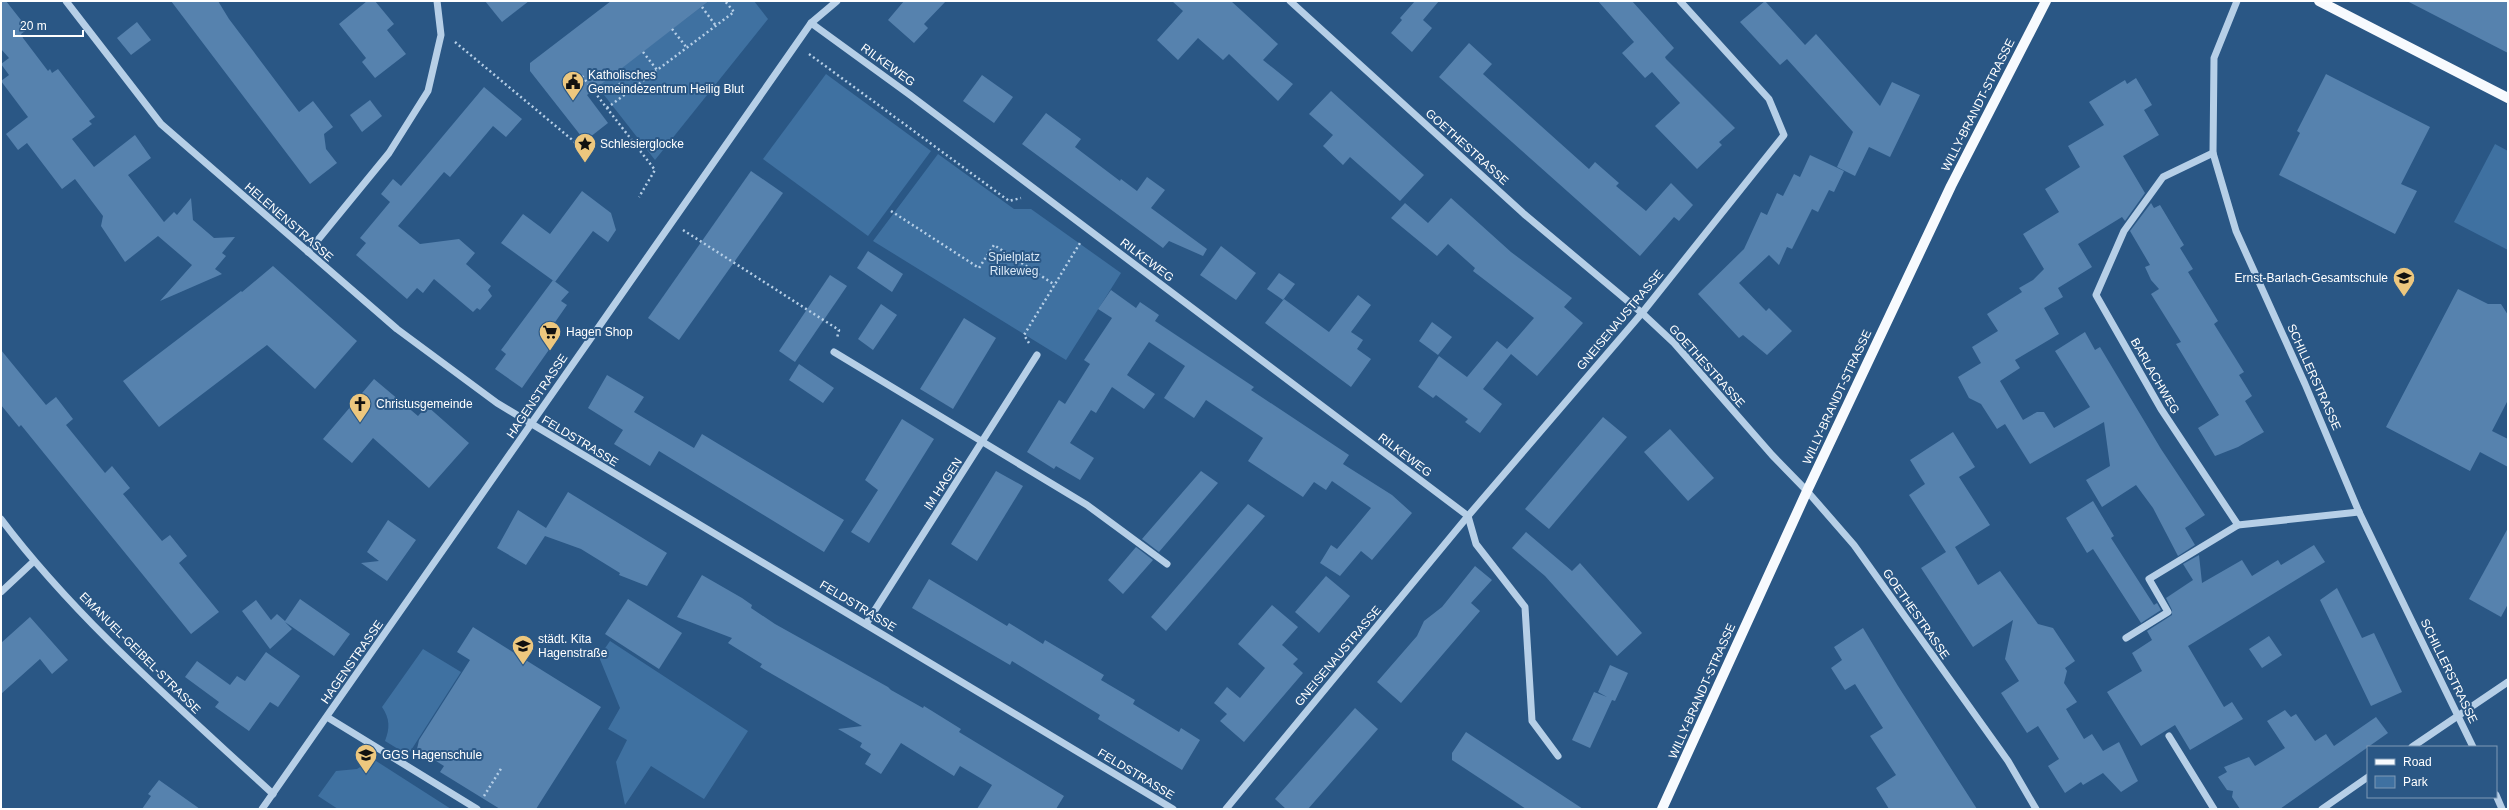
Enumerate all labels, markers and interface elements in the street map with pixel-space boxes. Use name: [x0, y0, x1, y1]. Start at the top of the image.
scale bar: [14, 12, 83, 38]
text: 20 m: [20, 19, 47, 33]
street label: WILLY-BRANDT-STRASSE: [1938, 36, 2018, 174]
street label: RILKEWEG: [858, 41, 918, 89]
place label: Katholisches Gemeindezentrum Heilig Blut: [588, 68, 745, 96]
public building icon: Katholisches Gemeindezentrum Heilig Blut: [560, 69, 586, 102]
street label: GOETHESTRASSE: [1423, 106, 1511, 188]
place icon: Schlesierglocke: [572, 131, 598, 164]
place label: Schlesierglocke: [600, 137, 684, 151]
street label: HELENENSTRASSE: [242, 180, 336, 264]
street label: RILKEWEG: [1117, 235, 1177, 285]
park label: Spielplatz Rilkeweg: [988, 250, 1040, 278]
school or university icon: Ernst-Barlach-Gesamtschule: [2391, 265, 2417, 298]
street label: GNEISENAUSTRASSE: [1574, 267, 1666, 373]
place label: Ernst-Barlach-Gesamtschule: [2235, 271, 2388, 285]
supermarket icon: Hagen Shop: [537, 319, 563, 352]
street label: GOETHESTRASSE: [1666, 322, 1748, 410]
street label: SCHILLERSTRASSE: [2284, 322, 2344, 432]
place label: Hagen Shop: [566, 325, 633, 339]
street label: WILLY-BRANDT-STRASSE: [1800, 328, 1874, 466]
street label: BARLACHWEG: [2128, 336, 2182, 416]
street label: HAGENSTRASSE: [504, 351, 570, 441]
church icon: Christusgemeinde: [347, 391, 373, 424]
place label: Christusgemeinde: [376, 397, 473, 411]
street label: FELDSTRASSE: [539, 413, 621, 469]
street label: RILKEWEG: [1375, 430, 1435, 480]
street label: IM HAGEN: [921, 455, 965, 513]
street label: GOETHESTRASSE: [1880, 566, 1952, 662]
street label: FELDSTRASSE: [817, 578, 899, 634]
street label: EMANUEL-GEIBEL-STRASSE: [77, 590, 203, 716]
street label: GNEISENAUSTRASSE: [1292, 603, 1384, 709]
street label: SCHILLERSTRASSE: [2418, 616, 2480, 726]
street label: HAGENSTRASSE: [318, 618, 386, 706]
street label: WILLY-BRANDT-STRASSE: [1666, 621, 1738, 761]
place label: städt. Kita Hagenstraße: [538, 632, 608, 660]
school or university icon: städt. Kita Hagenstraße: [510, 633, 536, 666]
school or university icon: GGS Hagenschule: [353, 742, 379, 775]
street label: FELDSTRASSE: [1095, 746, 1177, 802]
legend: [2367, 746, 2497, 798]
place label: GGS Hagenschule: [382, 748, 482, 762]
text: Road: [2403, 755, 2432, 769]
text: Park: [2403, 775, 2429, 789]

